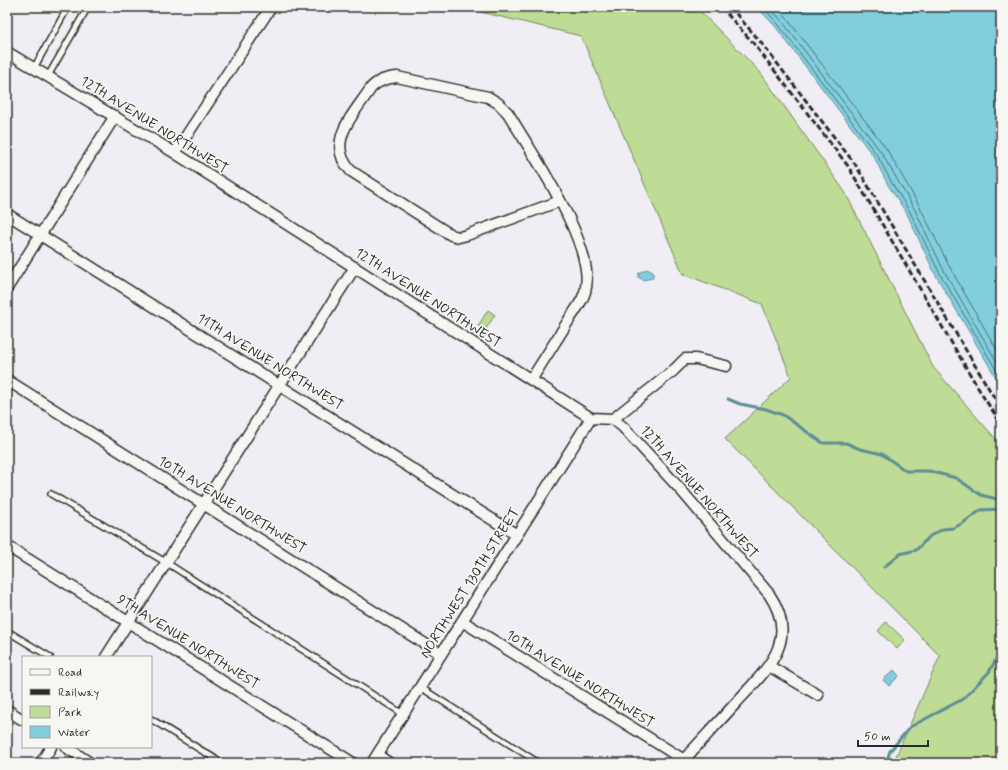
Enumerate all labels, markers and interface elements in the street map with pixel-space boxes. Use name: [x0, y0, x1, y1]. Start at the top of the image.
street label: 12TH AVENUE NORTHWEST: [77, 72, 231, 178]
street label: 12TH AVENUE NORTHWEST: [351, 244, 505, 352]
street label: 11TH AVENUE NORTHWEST: [193, 309, 347, 415]
street label: 12TH AVENUE NORTHWEST: [636, 422, 762, 562]
street label: 10TH AVENUE NORTHWEST: [154, 452, 310, 558]
street label: NORTHWEST 130TH STREET: [416, 504, 524, 662]
street label: 9TH AVENUE NORTHWEST: [114, 591, 262, 693]
street label: 10TH AVENUE NORTHWEST: [502, 626, 658, 732]
legend: [22, 656, 152, 748]
text: Road: [58, 665, 82, 681]
text: Railway: [58, 685, 100, 701]
text: Park: [58, 705, 82, 721]
scale bar: [858, 722, 928, 748]
text: Water: [58, 725, 90, 741]
text: 50 m: [864, 729, 891, 745]

